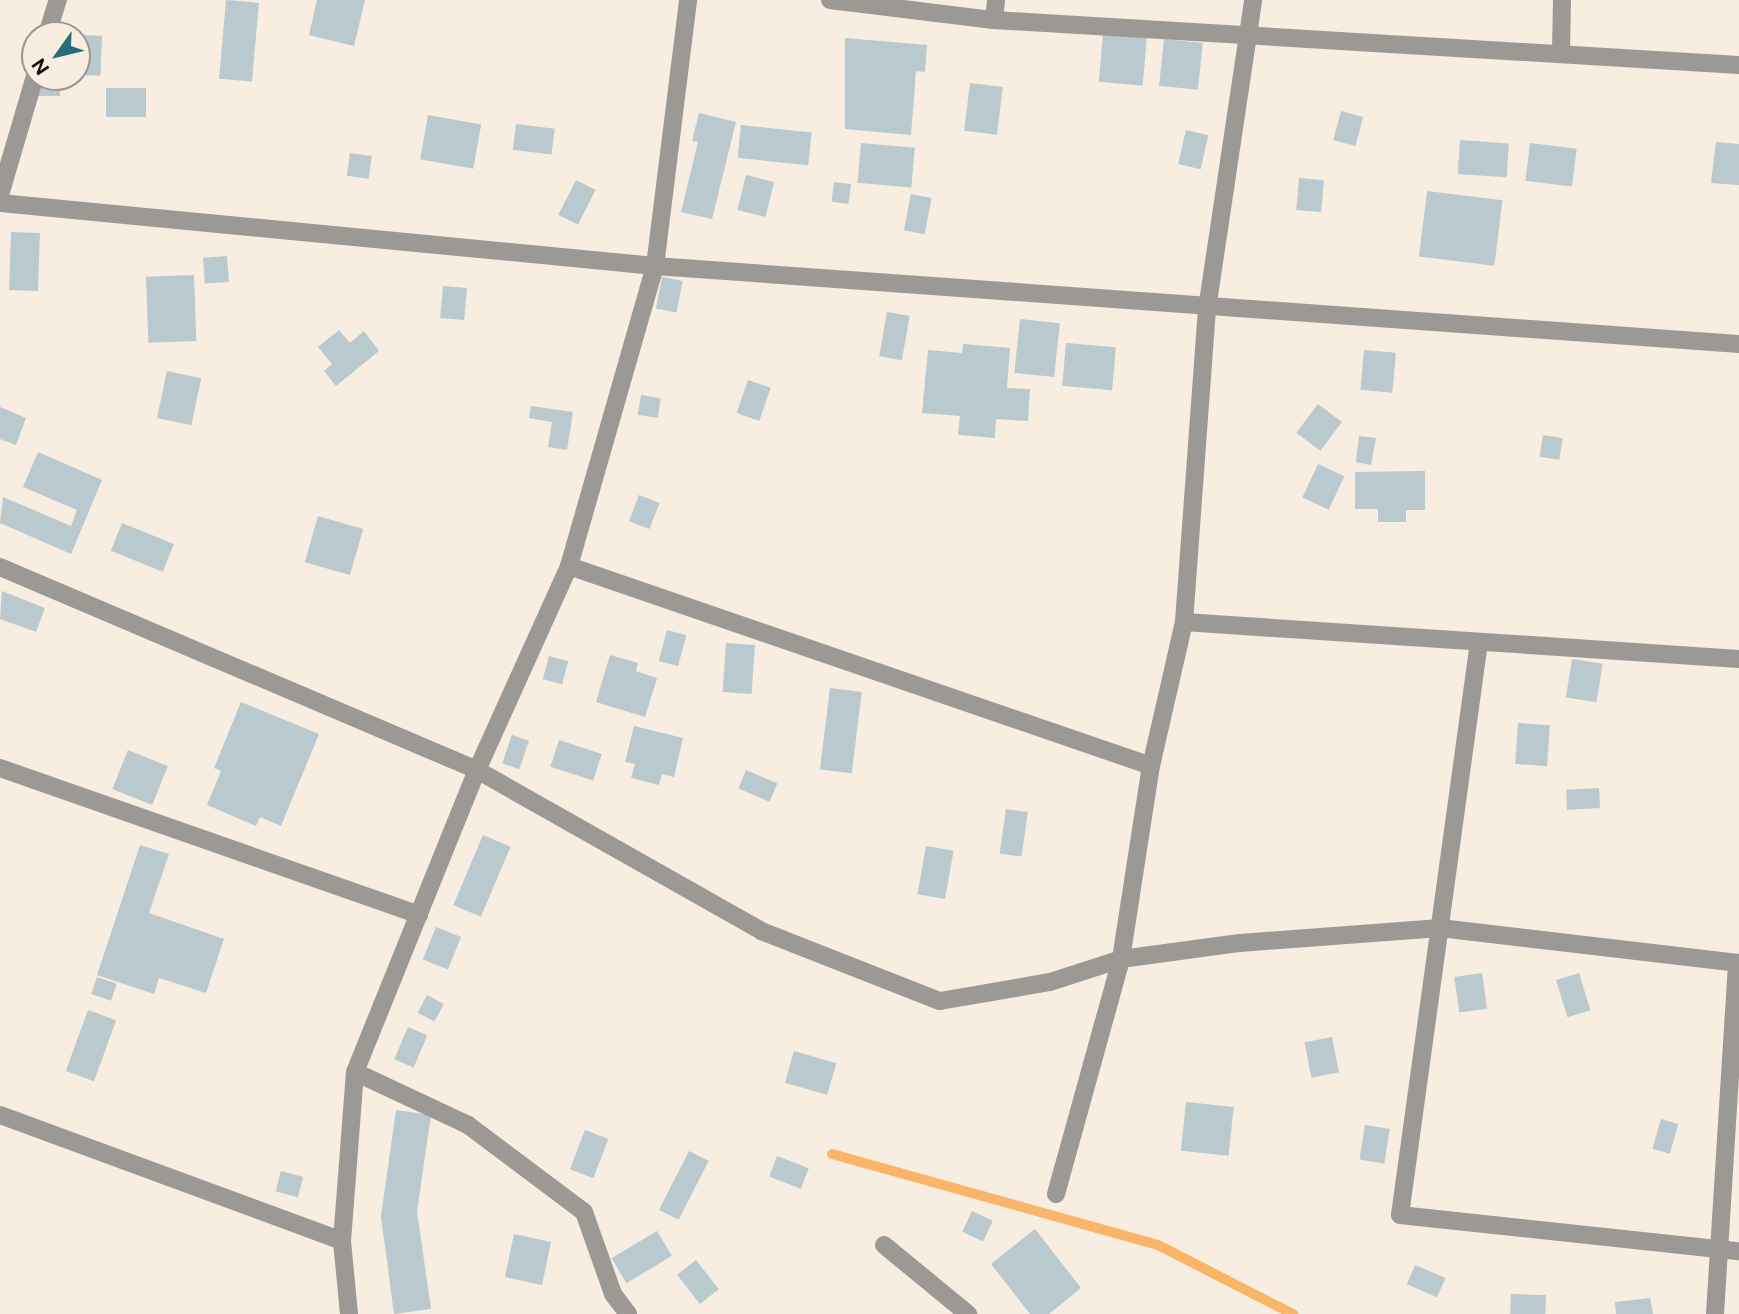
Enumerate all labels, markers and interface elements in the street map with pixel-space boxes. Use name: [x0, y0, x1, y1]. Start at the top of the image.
north arrow: [21, 21, 91, 91]
text: N: [27, 54, 54, 79]

